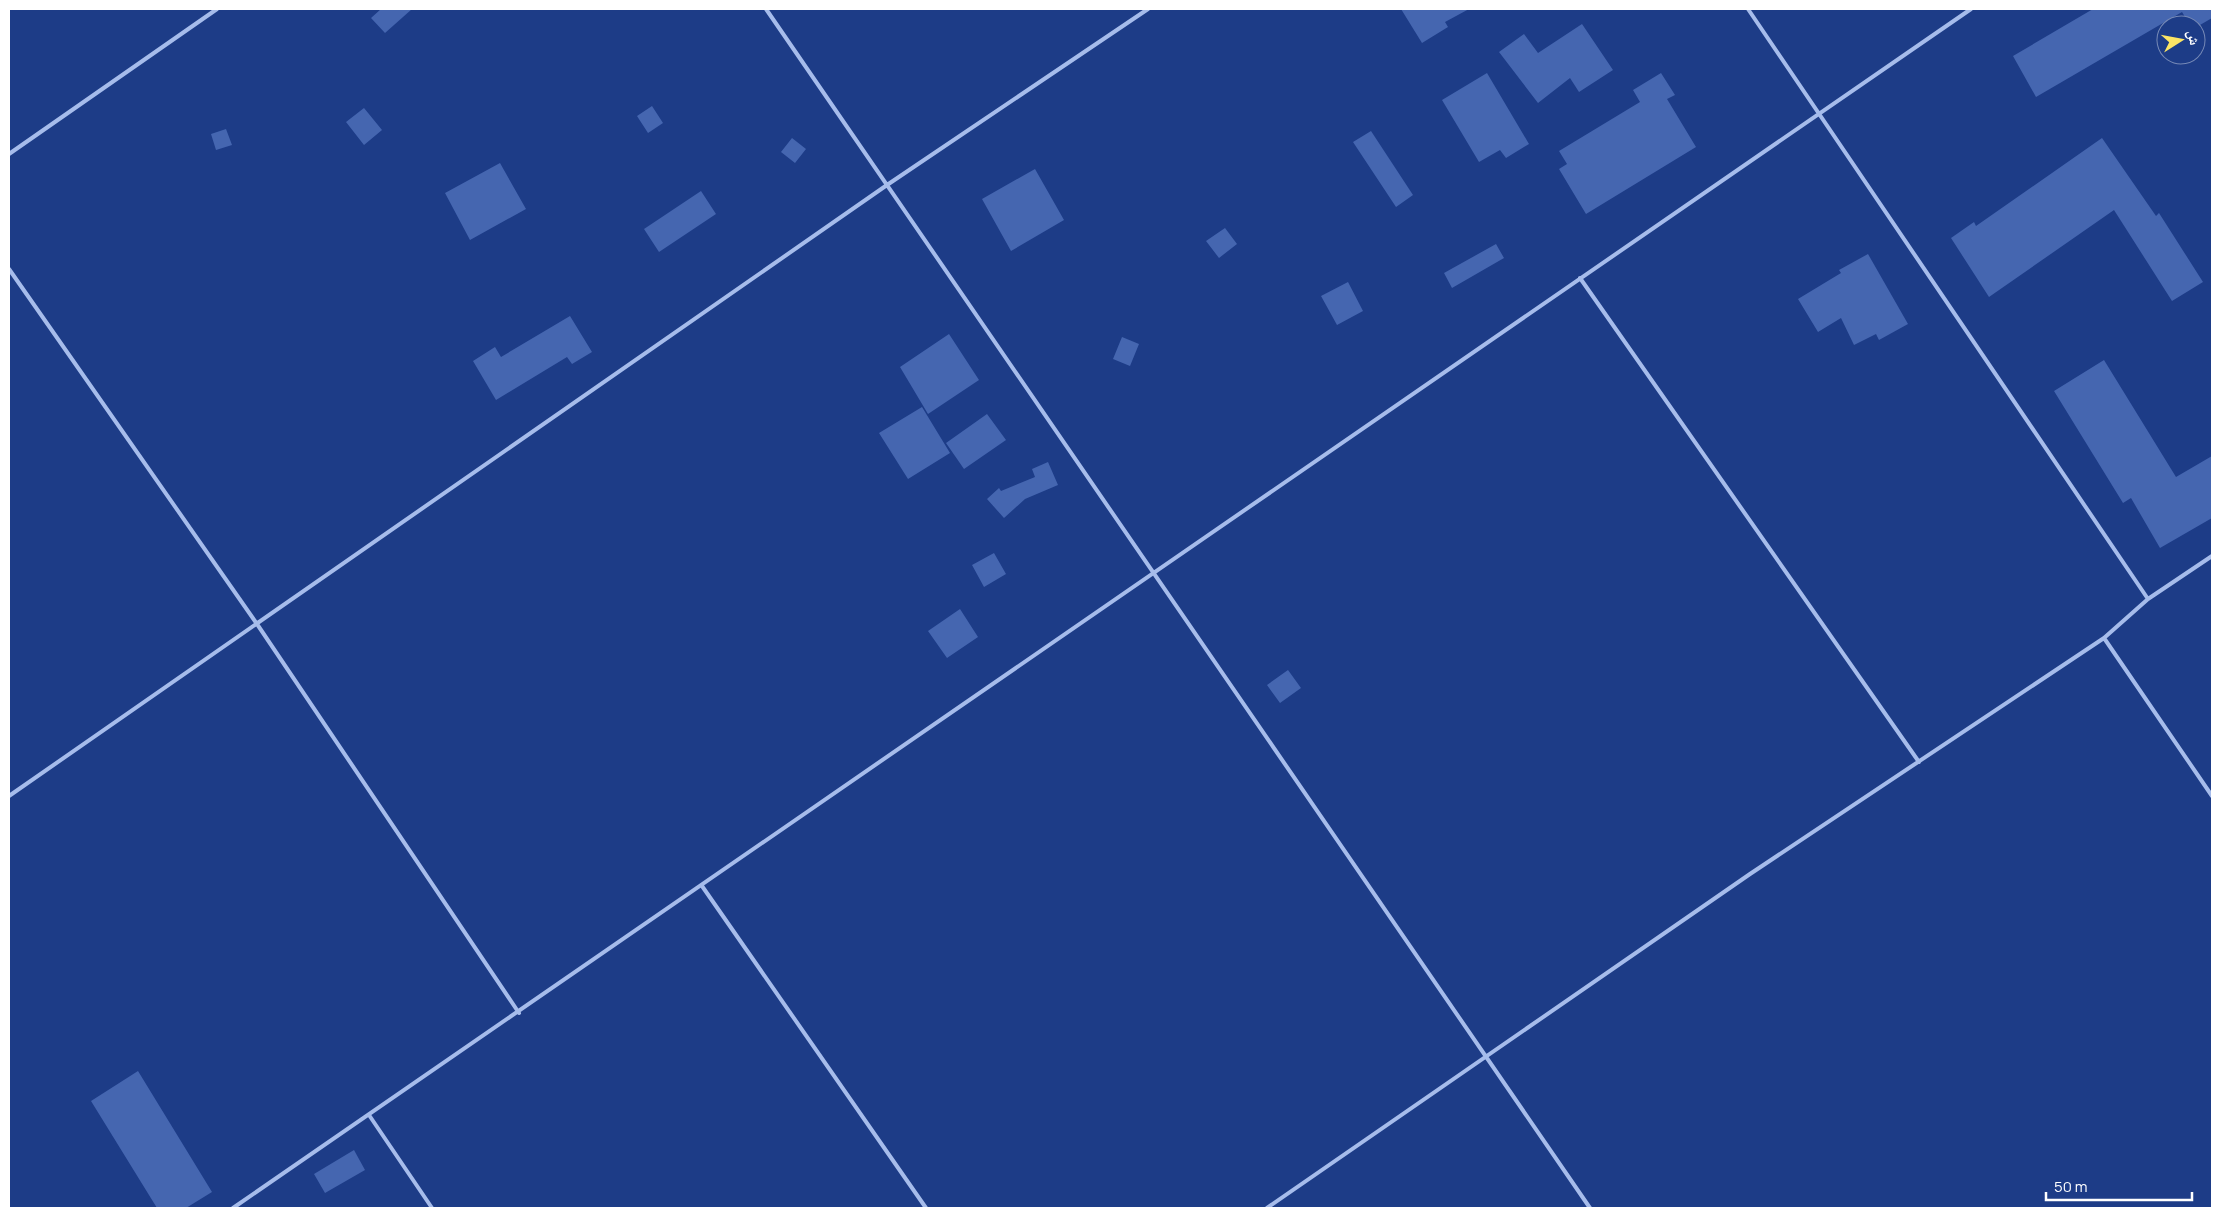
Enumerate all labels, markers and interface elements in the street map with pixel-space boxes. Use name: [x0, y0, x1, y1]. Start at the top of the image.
north arrow: [2156, 15, 2206, 65]
text: ش: [2184, 28, 2205, 47]
scale bar: [2046, 1170, 2192, 1202]
text: 50 m: [2054, 1176, 2088, 1197]

